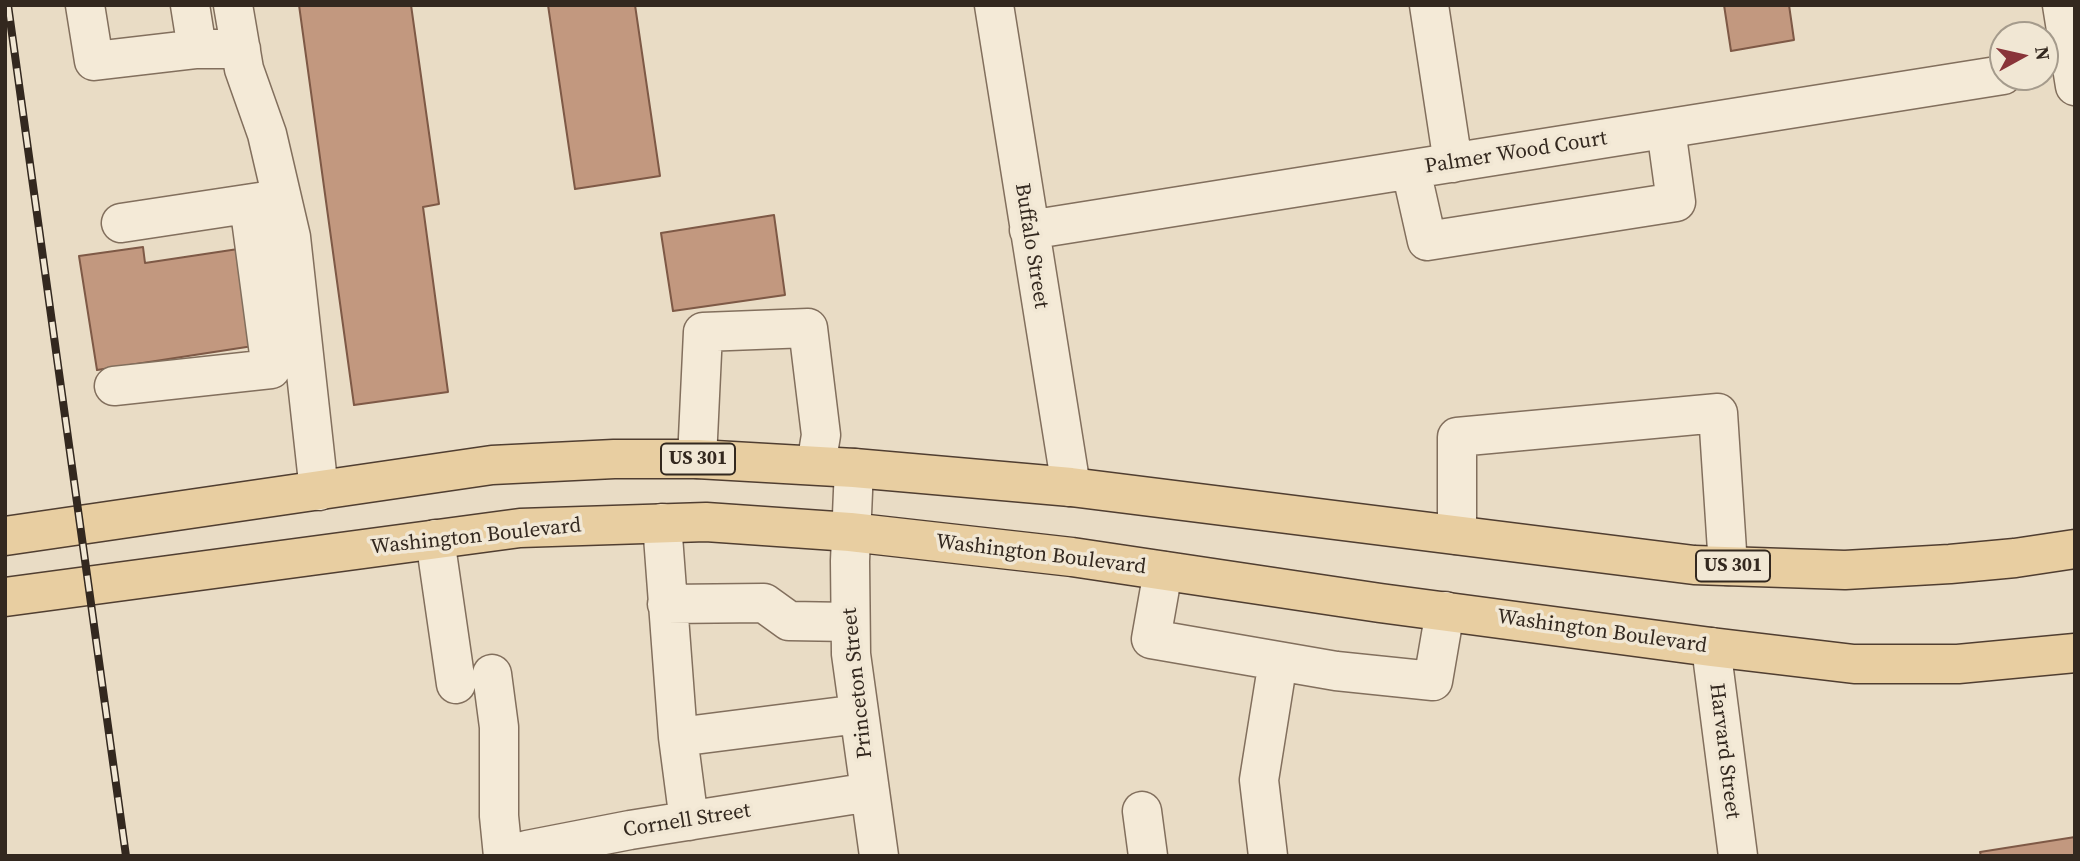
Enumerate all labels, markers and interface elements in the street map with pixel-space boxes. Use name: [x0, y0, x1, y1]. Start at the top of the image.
north arrow: [1989, 21, 2059, 91]
text: N: [2029, 45, 2057, 62]
street label: Palmer Wood Court: [1423, 126, 1609, 180]
street label: Buffalo Street: [1009, 182, 1053, 310]
road number: US 301: [661, 444, 735, 474]
street label: Washington Boulevard: [369, 513, 583, 561]
street label: Washington Boulevard: [934, 530, 1148, 580]
road number: US 301: [1696, 551, 1770, 582]
street label: Washington Boulevard: [1495, 605, 1709, 659]
street label: Princeton Street: [838, 606, 878, 760]
street label: Harvard Street: [1703, 682, 1745, 820]
street label: Cornell Street: [622, 798, 752, 844]

